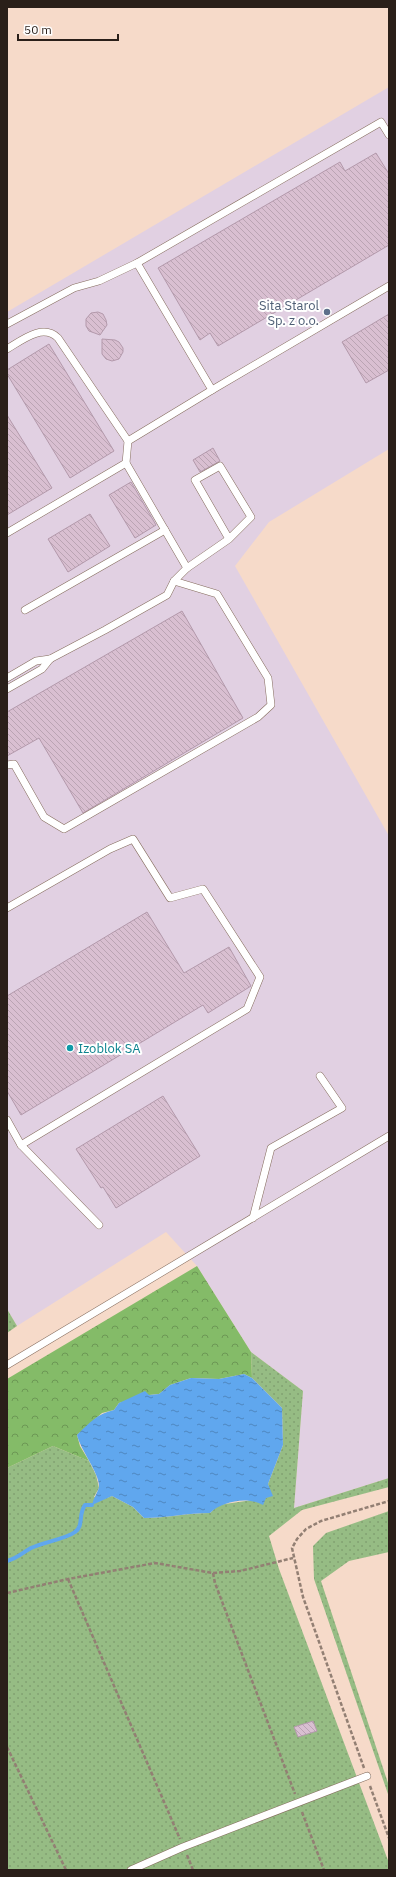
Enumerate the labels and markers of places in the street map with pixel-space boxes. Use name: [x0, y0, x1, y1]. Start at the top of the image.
place label: Sita Starol Sp. z o.o.: [259, 297, 319, 329]
marker: Sita Starol Sp. z o.o.: [322, 307, 332, 317]
place label: Izoblok SA: [78, 1040, 141, 1057]
marker: Izoblok SA: [65, 1043, 75, 1053]

